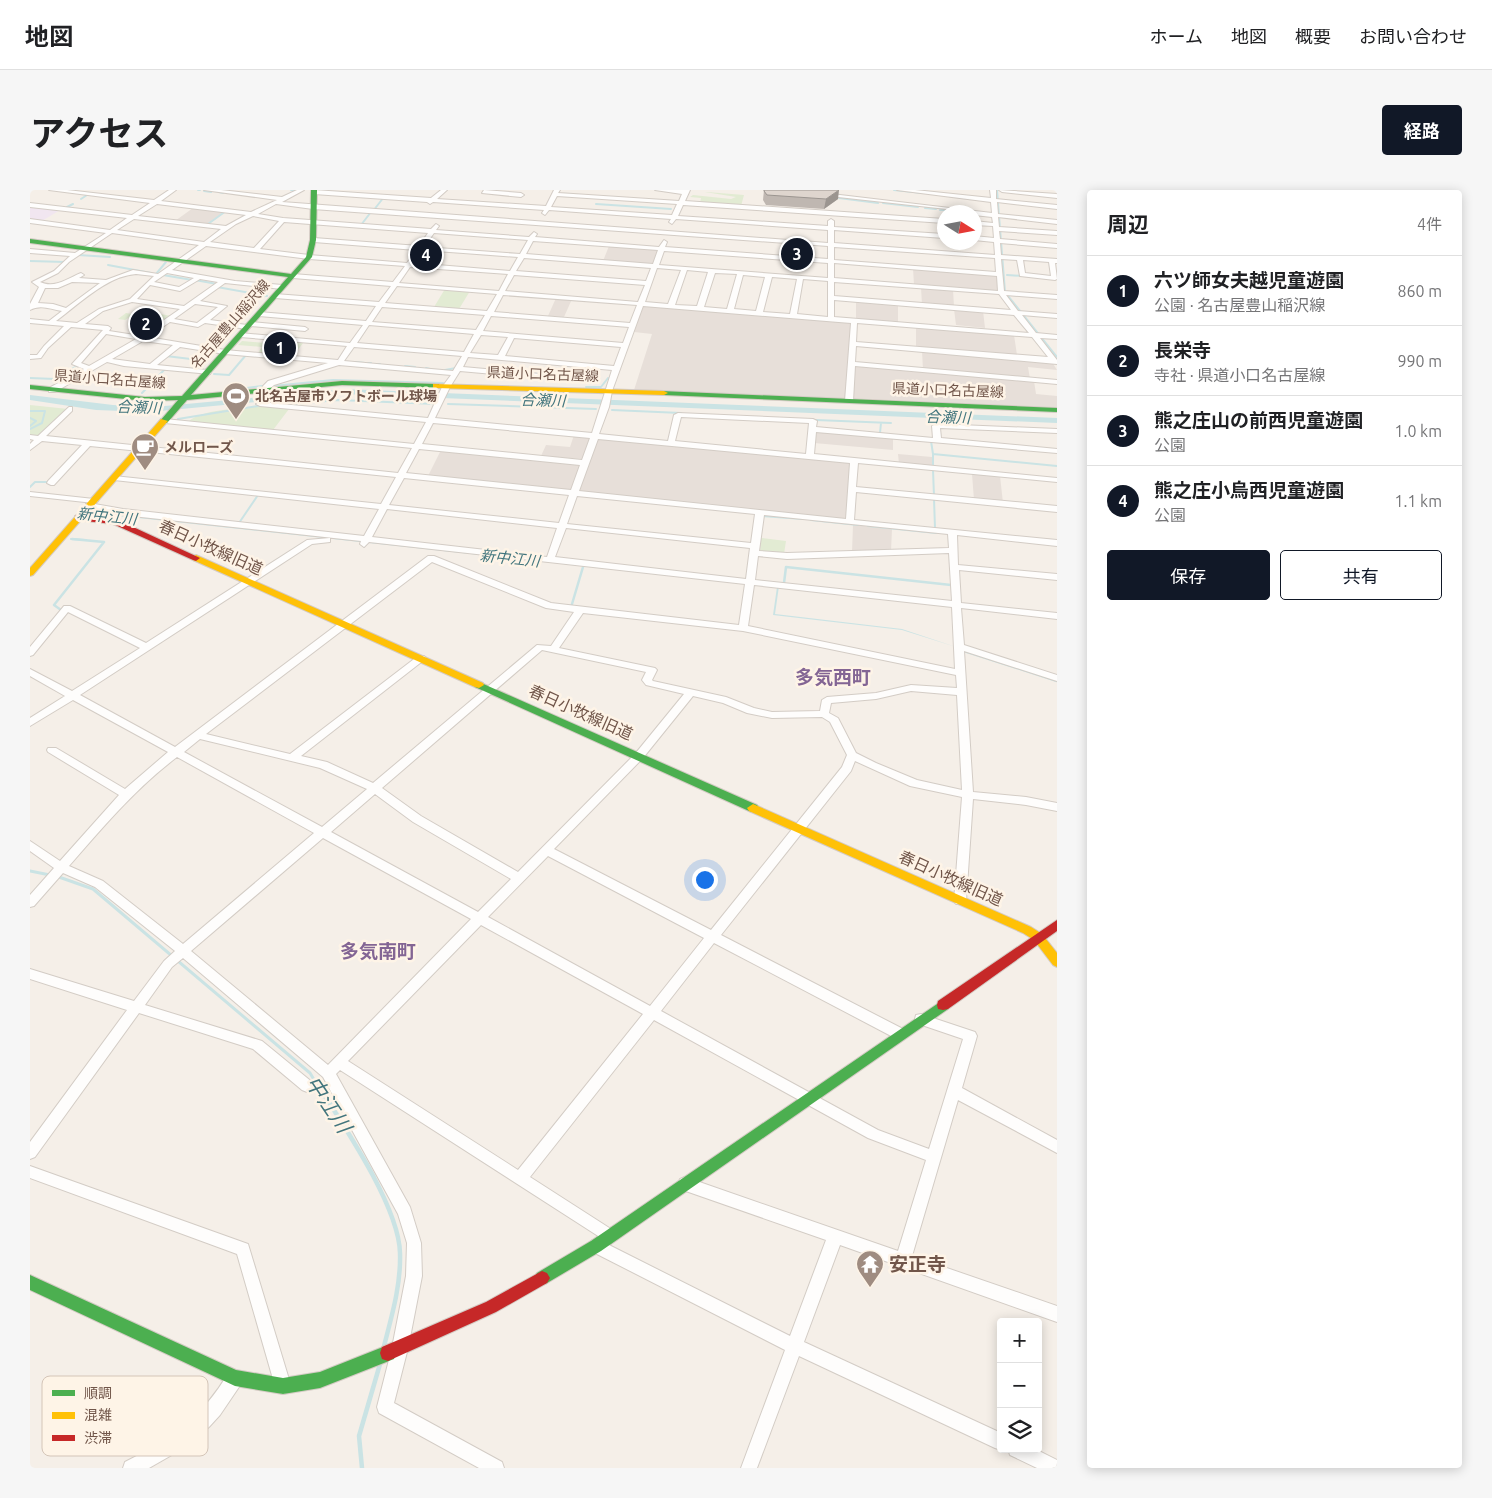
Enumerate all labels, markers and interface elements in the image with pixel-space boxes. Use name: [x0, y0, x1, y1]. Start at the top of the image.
text: 地図: [25, 23, 73, 50]
text: ホーム: [1150, 26, 1203, 46]
text: 地図: [1231, 26, 1267, 46]
text: 概要: [1295, 26, 1331, 46]
text: お問い合わせ: [1359, 26, 1467, 46]
button: 経路: [1382, 105, 1462, 155]
text: アクセス: [30, 113, 168, 153]
north arrow: [937, 205, 982, 250]
text: 周辺: [1107, 212, 1149, 236]
text: 4件: [1417, 215, 1442, 233]
pin: 3: [781, 235, 813, 273]
pin: 4: [410, 236, 442, 274]
text: 六ツ師女夫越児童遊園: [1154, 269, 1344, 291]
street label: 名古屋豊山稲沢線: [187, 276, 273, 372]
text: 1: [1118, 282, 1128, 300]
text: 860 m: [1397, 282, 1442, 300]
text: 公園 · 名古屋豊山稲沢線: [1154, 296, 1325, 314]
pin: 2: [130, 305, 162, 343]
pin: 1: [264, 329, 296, 367]
text: 長栄寺: [1154, 339, 1211, 361]
text: 2: [1118, 352, 1128, 370]
text: 990 m: [1397, 352, 1442, 370]
street label: 県道小口名古屋線: [487, 364, 599, 384]
text: 寺社 · 県道小口名古屋線: [1154, 366, 1325, 384]
street label: 県道小口名古屋線: [54, 367, 166, 391]
street label: 県道小口名古屋線: [892, 380, 1004, 400]
sports icon: 北名古屋市ソフトボール球場: [221, 381, 251, 420]
place label: 北名古屋市ソフトボール球場: [255, 388, 437, 404]
water label: 合瀬川: [520, 391, 568, 409]
water label: 合瀬川: [116, 398, 164, 416]
water label: 合瀬川: [925, 408, 973, 426]
text: 熊之庄山の前西児童遊園: [1154, 409, 1363, 431]
text: 3: [1118, 422, 1128, 440]
text: 1.0 km: [1394, 422, 1442, 440]
cafe icon: メルローズ: [130, 432, 160, 471]
text: 公園: [1154, 436, 1186, 454]
place label: メルローズ: [164, 439, 233, 455]
text: 熊之庄小烏西児童遊園: [1154, 479, 1344, 501]
text: 4: [1118, 492, 1128, 510]
text: 1.1 km: [1394, 492, 1442, 510]
water label: 新中江川: [76, 504, 140, 528]
text: 公園: [1154, 506, 1186, 524]
street label: 春日小牧線旧道: [156, 516, 266, 578]
water label: 新中江川: [479, 546, 543, 570]
button: 保存: [1107, 550, 1270, 600]
button: 共有: [1280, 550, 1442, 600]
district label: 多気西町: [795, 666, 871, 688]
street label: 春日小牧線旧道: [526, 681, 636, 743]
street label: 春日小牧線旧道: [896, 847, 1006, 909]
your location: [692, 867, 718, 893]
district label: 多気南町: [340, 940, 416, 962]
water label: 中江川: [301, 1071, 358, 1138]
temple icon: 安正寺: [855, 1249, 885, 1288]
place label: 安正寺: [889, 1253, 946, 1275]
map controls: [997, 1318, 1042, 1453]
button: +: [997, 1318, 1042, 1363]
button: −: [997, 1363, 1042, 1408]
legend: [42, 1376, 208, 1456]
text: 順調: [84, 1385, 112, 1401]
text: 混雑: [84, 1407, 112, 1423]
button: layers: [997, 1408, 1042, 1453]
text: 渋滞: [84, 1430, 112, 1446]

